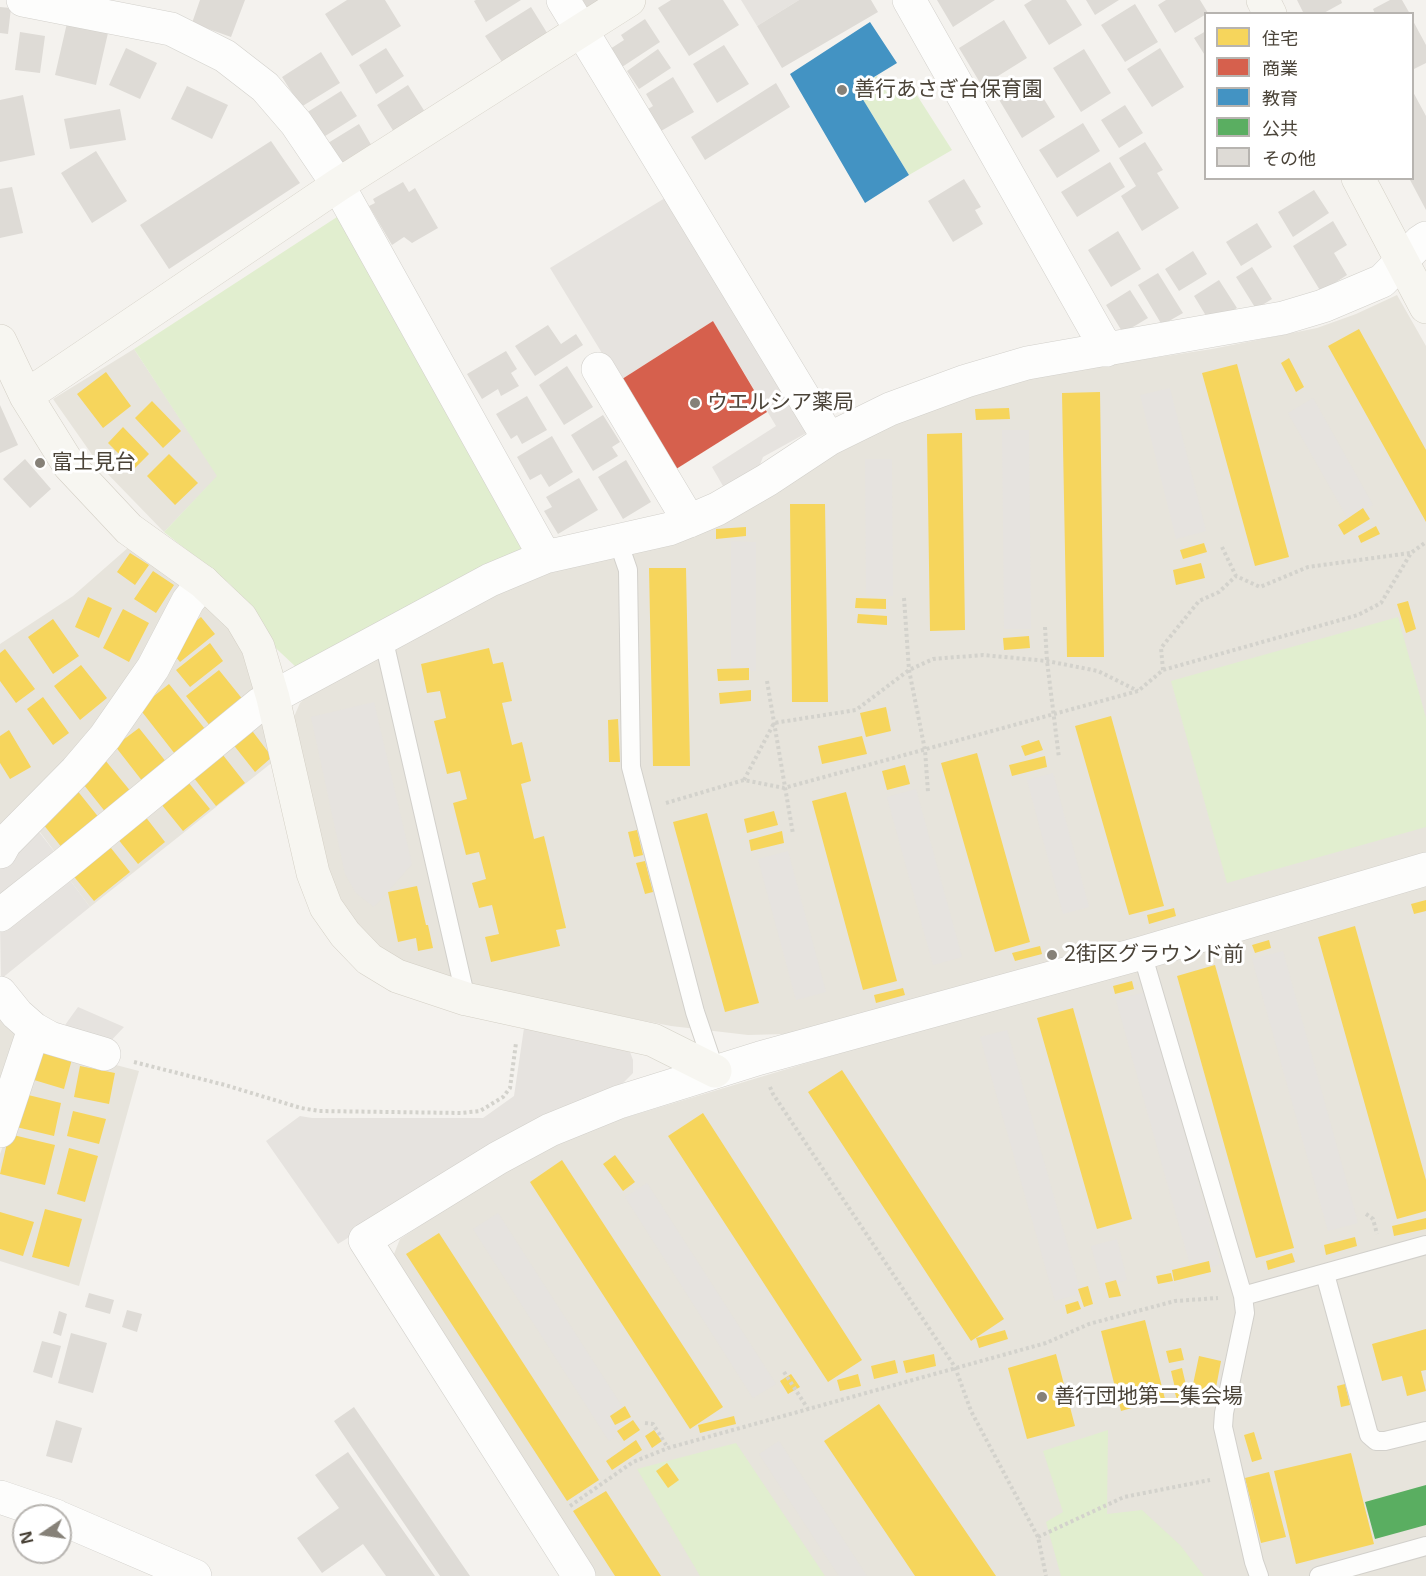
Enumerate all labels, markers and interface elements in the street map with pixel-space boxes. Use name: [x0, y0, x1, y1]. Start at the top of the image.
legend: [1204, 12, 1414, 180]
text: 住宅: [1262, 26, 1298, 50]
text: 商業: [1262, 56, 1298, 80]
place label: 善行あさぎ台保育園: [854, 77, 1043, 103]
marker: 善行あさぎ台保育園: [835, 83, 849, 97]
text: 教育: [1262, 86, 1298, 110]
text: 公共: [1262, 116, 1298, 140]
text: その他: [1262, 146, 1316, 170]
place label: ウエルシア薬局: [707, 390, 854, 416]
marker: ウエルシア薬局: [688, 396, 702, 410]
place label: 富士見台: [52, 450, 136, 476]
marker: 富士見台: [33, 456, 47, 470]
place label: 2街区グラウンド前: [1064, 942, 1244, 968]
marker: 2街区グラウンド前: [1045, 948, 1059, 962]
place label: 善行団地第二集会場: [1054, 1384, 1243, 1410]
marker: 善行団地第二集会場: [1035, 1390, 1049, 1404]
north arrow: [12, 1504, 72, 1564]
text: N: [14, 1529, 39, 1546]

